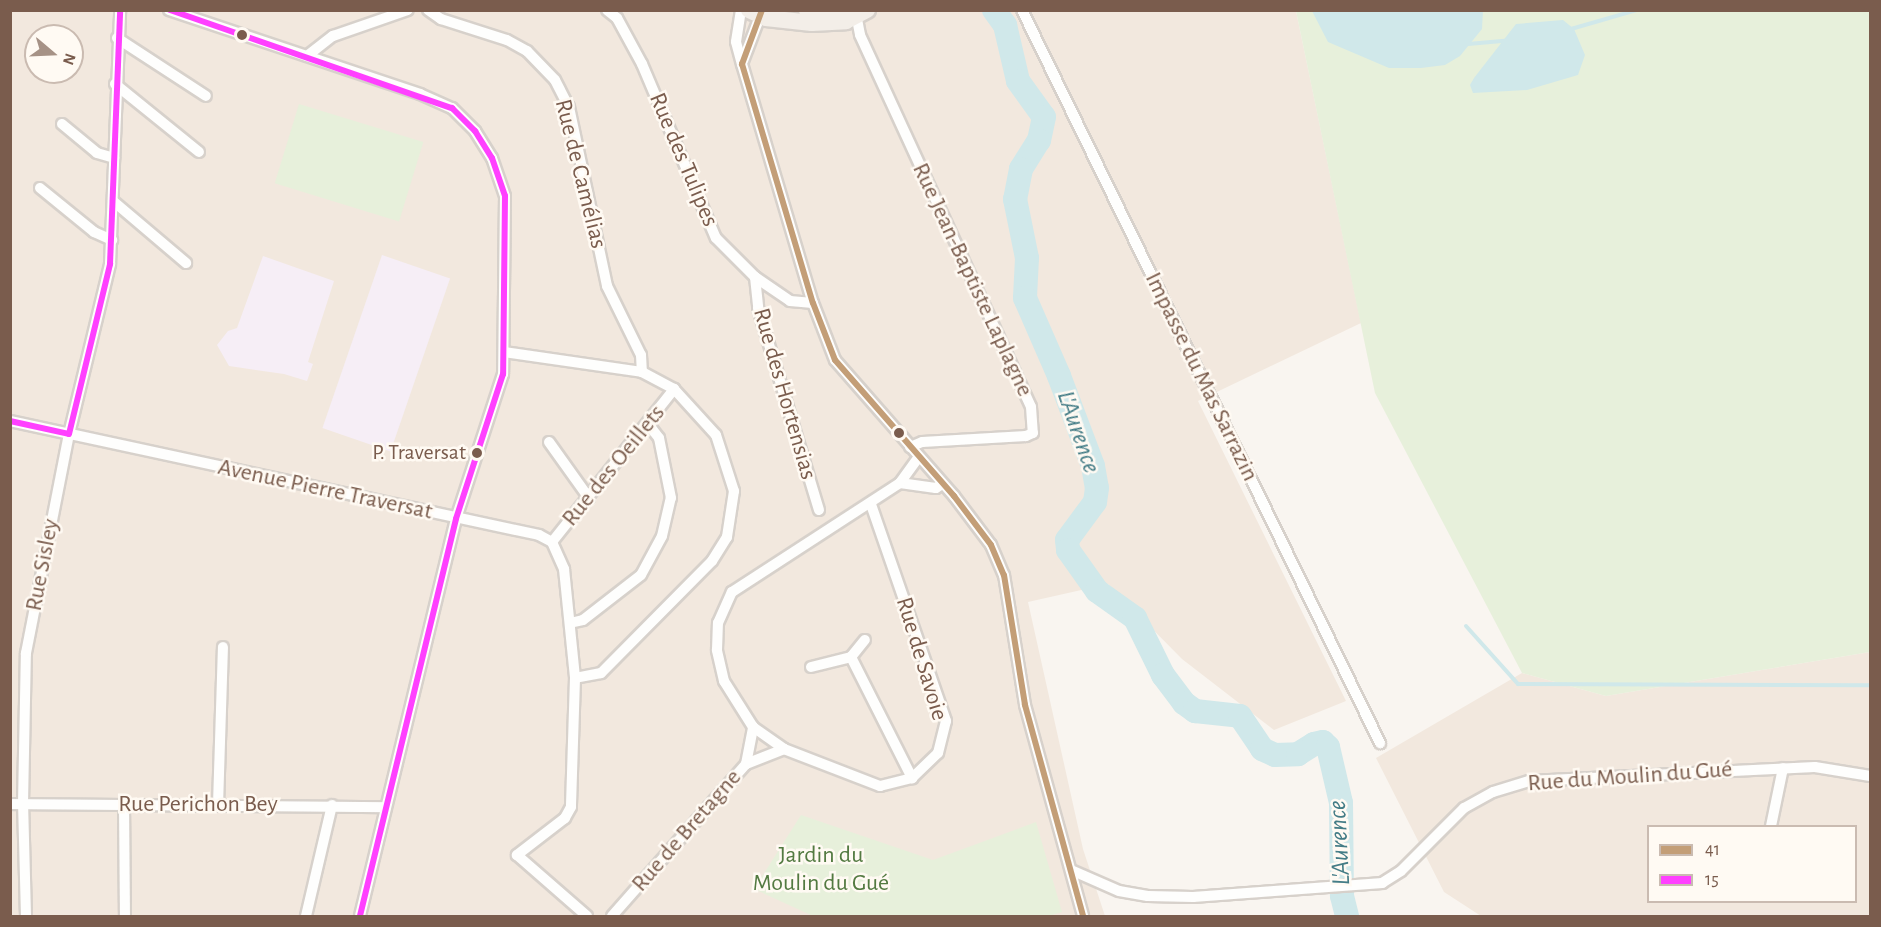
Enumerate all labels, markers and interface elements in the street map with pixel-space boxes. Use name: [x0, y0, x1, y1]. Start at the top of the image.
north arrow: [24, 24, 84, 84]
unlabelled marker: [236, 29, 248, 41]
text: N: [60, 51, 79, 67]
street label: Rue des Tulipes: [642, 89, 724, 231]
street label: Rue de Camélias: [548, 96, 612, 252]
street label: Rue Jean-Baptiste Laplagne: [905, 159, 1039, 401]
street label: Impasse du Mas Sarrazin: [1138, 268, 1264, 486]
street label: Rue des Hortensias: [746, 305, 822, 483]
water label: L'Aurence: [1049, 387, 1107, 477]
street label: Rue des Oeillets: [556, 399, 672, 533]
unlabelled marker: [893, 427, 905, 439]
place label: P. Traversat: [372, 440, 466, 466]
marker: P. Traversat: [471, 447, 483, 459]
street label: Avenue Pierre Traversat: [215, 453, 435, 527]
street label: Rue Sisley: [20, 516, 66, 614]
street label: Rue de Savoie: [889, 594, 953, 724]
street label: Rue du Moulin du Gué: [1527, 755, 1733, 799]
street label: Rue de Bretagne: [626, 764, 748, 898]
street label: Rue Perichon Bey: [118, 791, 278, 819]
water label: L'Aurence: [1322, 800, 1358, 886]
legend: [1647, 825, 1857, 903]
text: 41: [1705, 841, 1720, 859]
park label: Jardin du Moulin du Gué: [753, 842, 889, 898]
text: 15: [1705, 871, 1719, 889]

